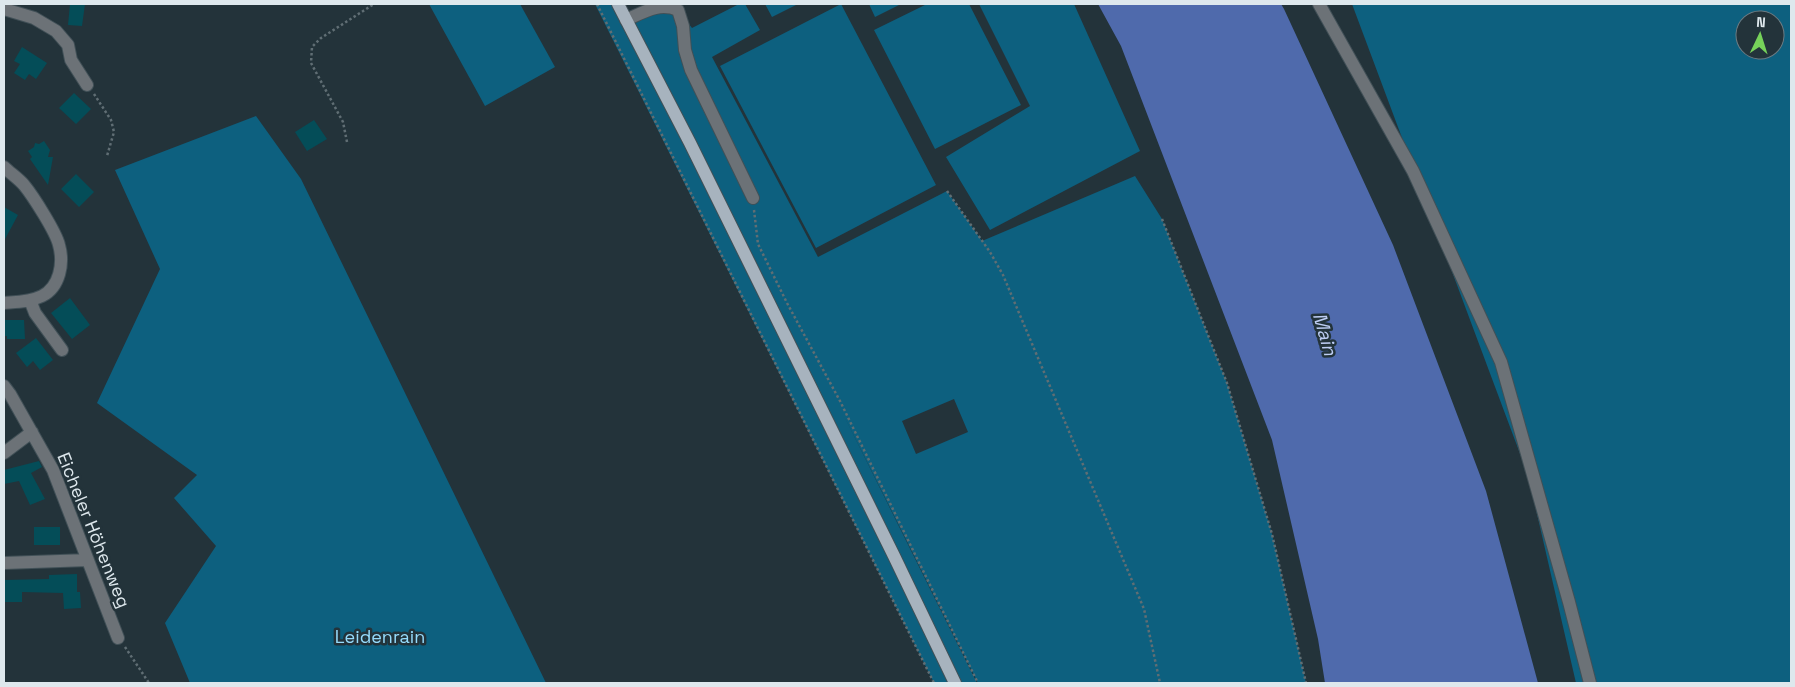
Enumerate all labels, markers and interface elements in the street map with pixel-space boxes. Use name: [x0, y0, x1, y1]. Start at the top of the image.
north arrow: [1735, 10, 1785, 60]
text: N: [1756, 13, 1766, 31]
water label: Main: [1307, 310, 1343, 359]
street label: Eicheler Höhenweg: [52, 449, 136, 611]
park label: Leidenrain: [335, 625, 425, 648]

